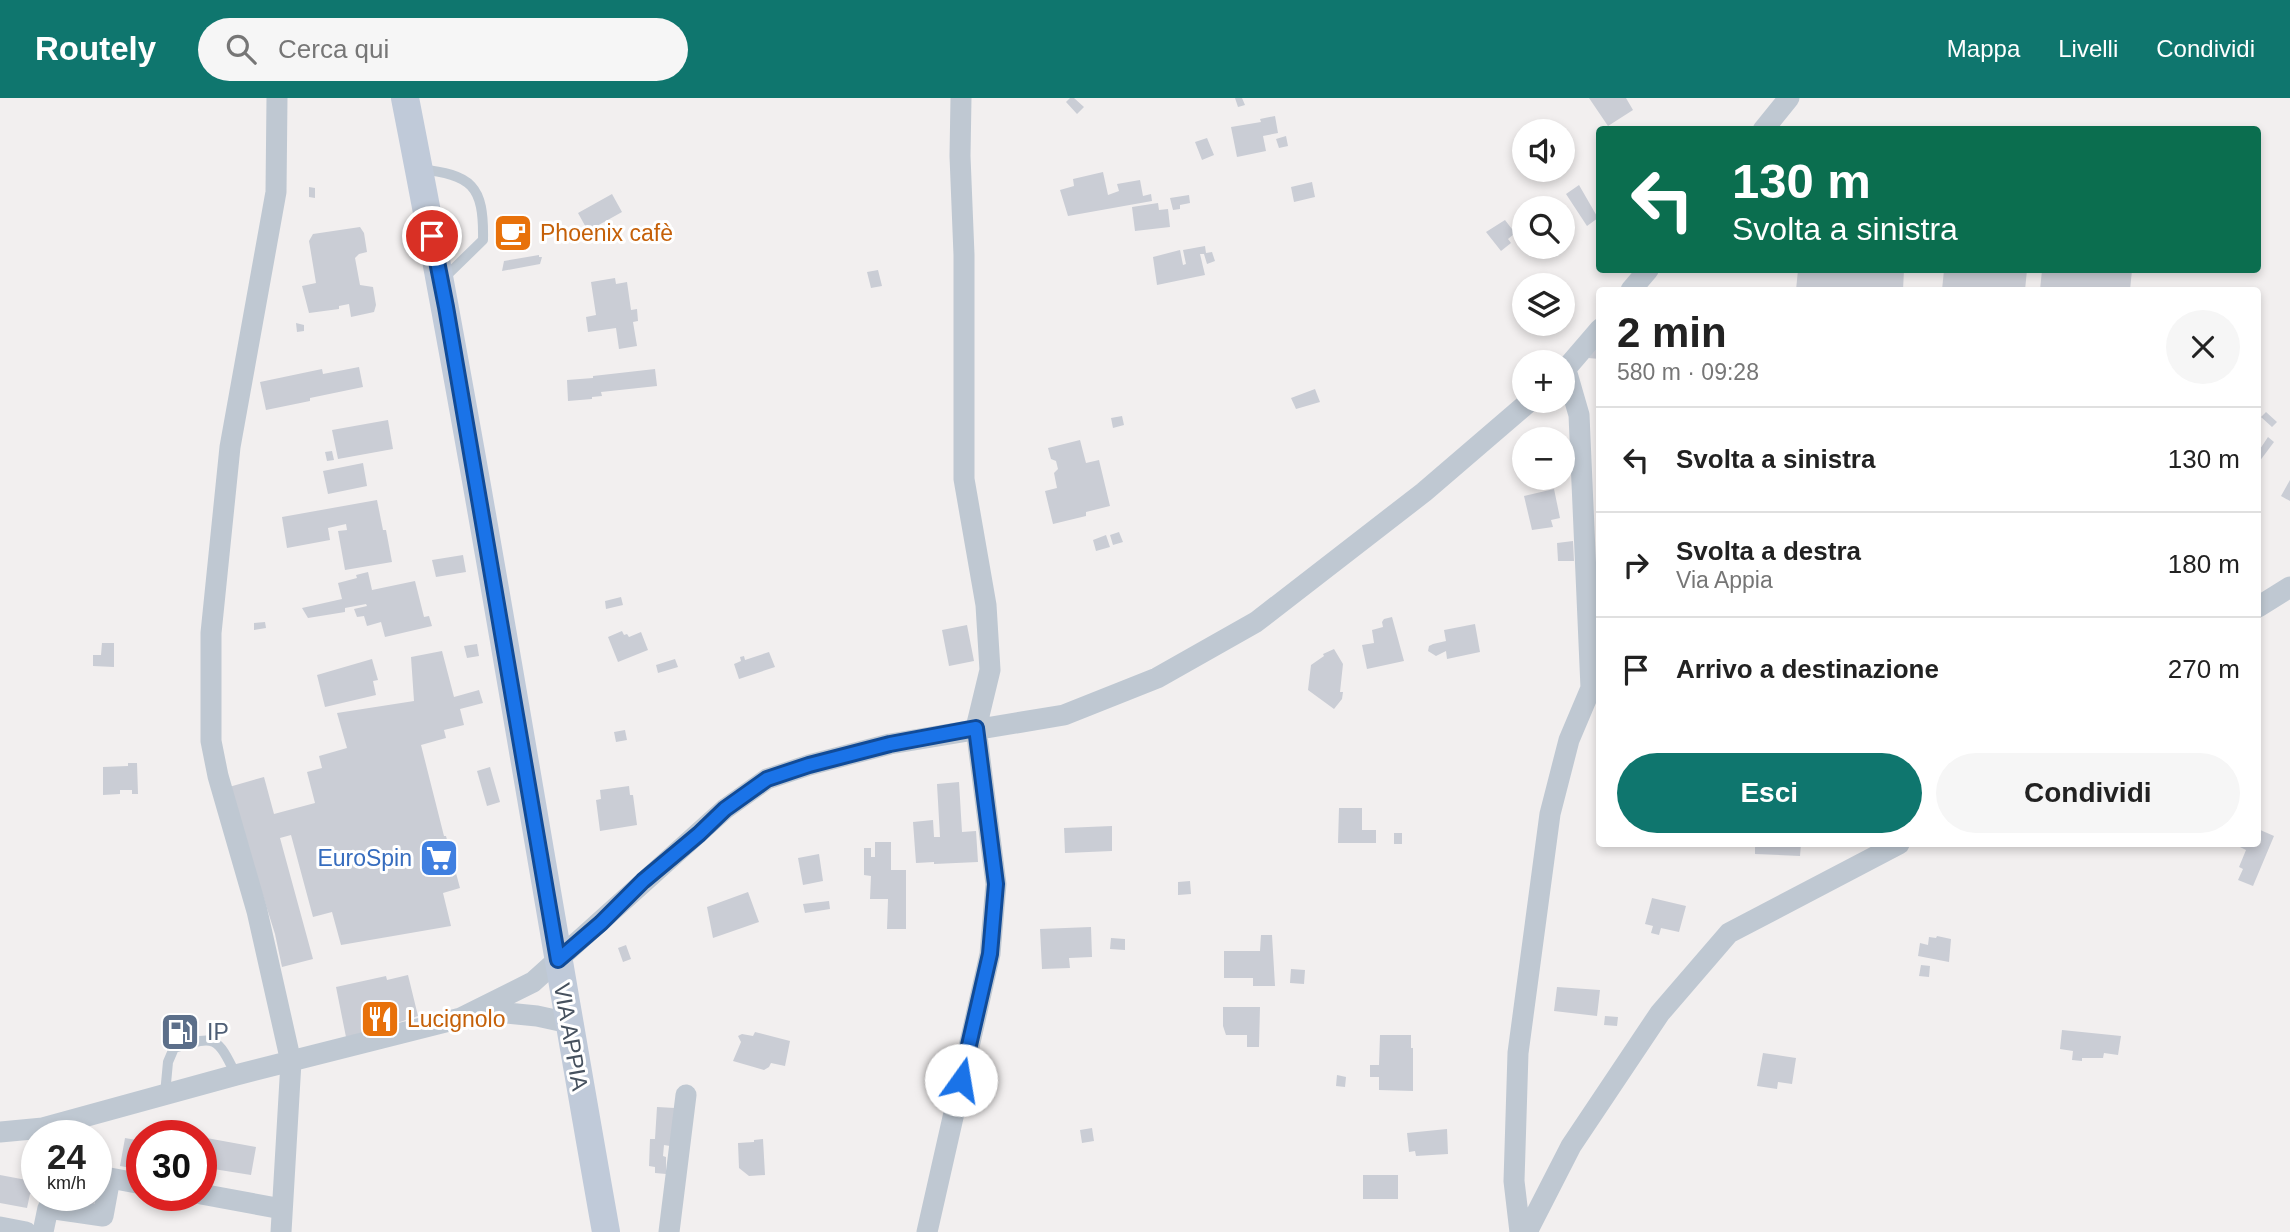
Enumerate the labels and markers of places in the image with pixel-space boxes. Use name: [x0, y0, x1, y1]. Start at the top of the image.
pin: [402, 206, 462, 266]
cafe icon: Phoenix cafè: [492, 212, 534, 254]
place label: Phoenix cafè: [540, 220, 673, 246]
supermarket icon: EuroSpin: [418, 837, 460, 879]
place label: EuroSpin: [317, 845, 412, 871]
restaurant icon: Lucignolo: [359, 998, 401, 1040]
place label: Lucignolo: [407, 1006, 505, 1032]
fuel station icon: IP: [159, 1011, 201, 1053]
place label: IP: [207, 1019, 229, 1045]

